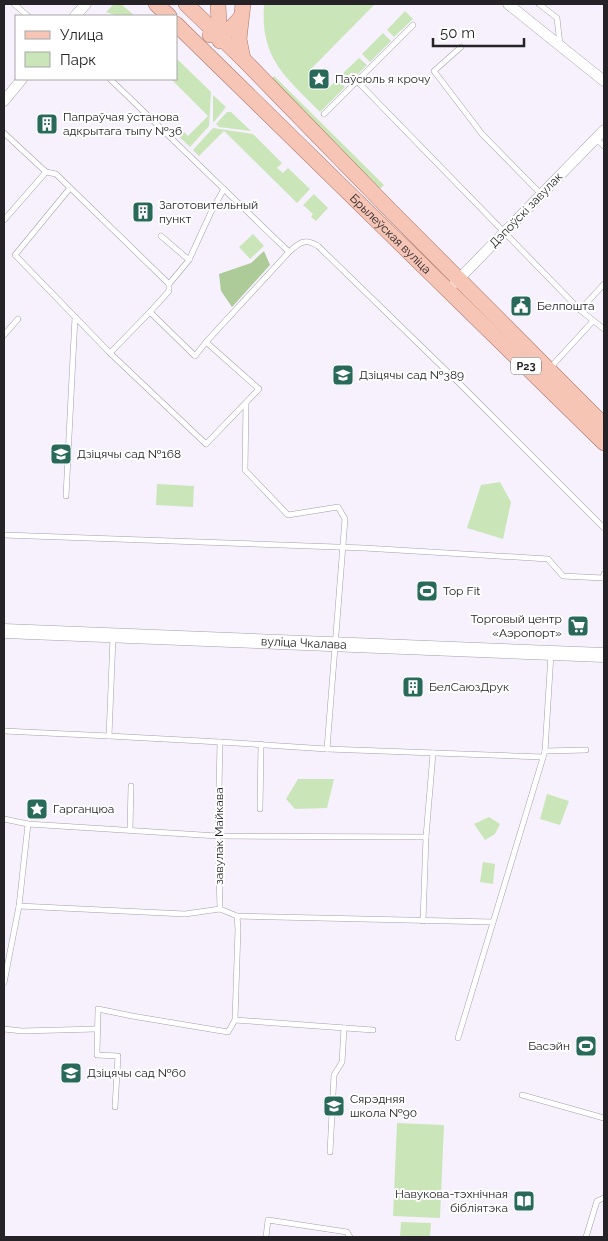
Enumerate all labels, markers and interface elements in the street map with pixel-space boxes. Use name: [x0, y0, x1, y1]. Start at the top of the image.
legend: [15, 15, 178, 80]
scale bar: [433, 15, 524, 47]
text: 50 m: [440, 24, 475, 42]
text: Улица: [60, 26, 104, 44]
text: Парк: [60, 51, 96, 69]
place icon: Паўсюль я крочу: [307, 67, 331, 91]
place label: Паўсюль я крочу: [335, 72, 431, 86]
place label: Папраўчая ўстанова адкрытага тыпу №36: [63, 110, 182, 138]
building icon: Папраўчая ўстанова адкрытага тыпу №36: [35, 112, 59, 136]
street label: Дэпоўскі завулак: [487, 170, 565, 250]
street label: Брылеўская вуліца: [347, 191, 434, 277]
place label: Заготовительный пункт: [159, 198, 258, 226]
building icon: Заготовительный пункт: [131, 200, 155, 224]
public building icon: Белпошта: [509, 294, 533, 318]
place label: Белпошта: [537, 299, 594, 313]
road number: Р23: [511, 358, 541, 374]
school or university icon: Дзіцячы сад №389: [331, 363, 355, 387]
place label: Дзіцячы сад №389: [359, 368, 464, 382]
school or university icon: Дзіцячы сад №168: [49, 442, 73, 466]
place label: Дзіцячы сад №168: [77, 447, 181, 461]
sports icon: Top Fit: [415, 579, 439, 603]
place label: Top Fit: [443, 584, 480, 598]
place label: Торговый центр «Аэропорт»: [471, 612, 562, 640]
supermarket icon: Торговый центр «Аэропорт»: [566, 614, 590, 638]
street label: вуліца Чкалава: [261, 634, 347, 652]
building icon: БелСаюзДрук: [401, 675, 425, 699]
place label: БелСаюзДрук: [429, 680, 509, 694]
street label: завулак Майкава: [212, 787, 226, 885]
place icon: Гарганцюа: [25, 797, 49, 821]
place label: Гарганцюа: [53, 802, 114, 816]
sports icon: Басэйн: [574, 1034, 598, 1058]
place label: Басэйн: [528, 1039, 570, 1053]
school or university icon: Дзіцячы сад №60: [59, 1061, 83, 1085]
place label: Дзіцячы сад №60: [87, 1066, 186, 1080]
place label: Сярэдняя школа №90: [350, 1092, 417, 1120]
school or university icon: Сярэдняя школа №90: [322, 1094, 346, 1118]
place label: Навукова-тэхнічная бібліятэка: [395, 1187, 508, 1215]
library icon: Навукова-тэхнічная бібліятэка: [512, 1189, 536, 1213]

